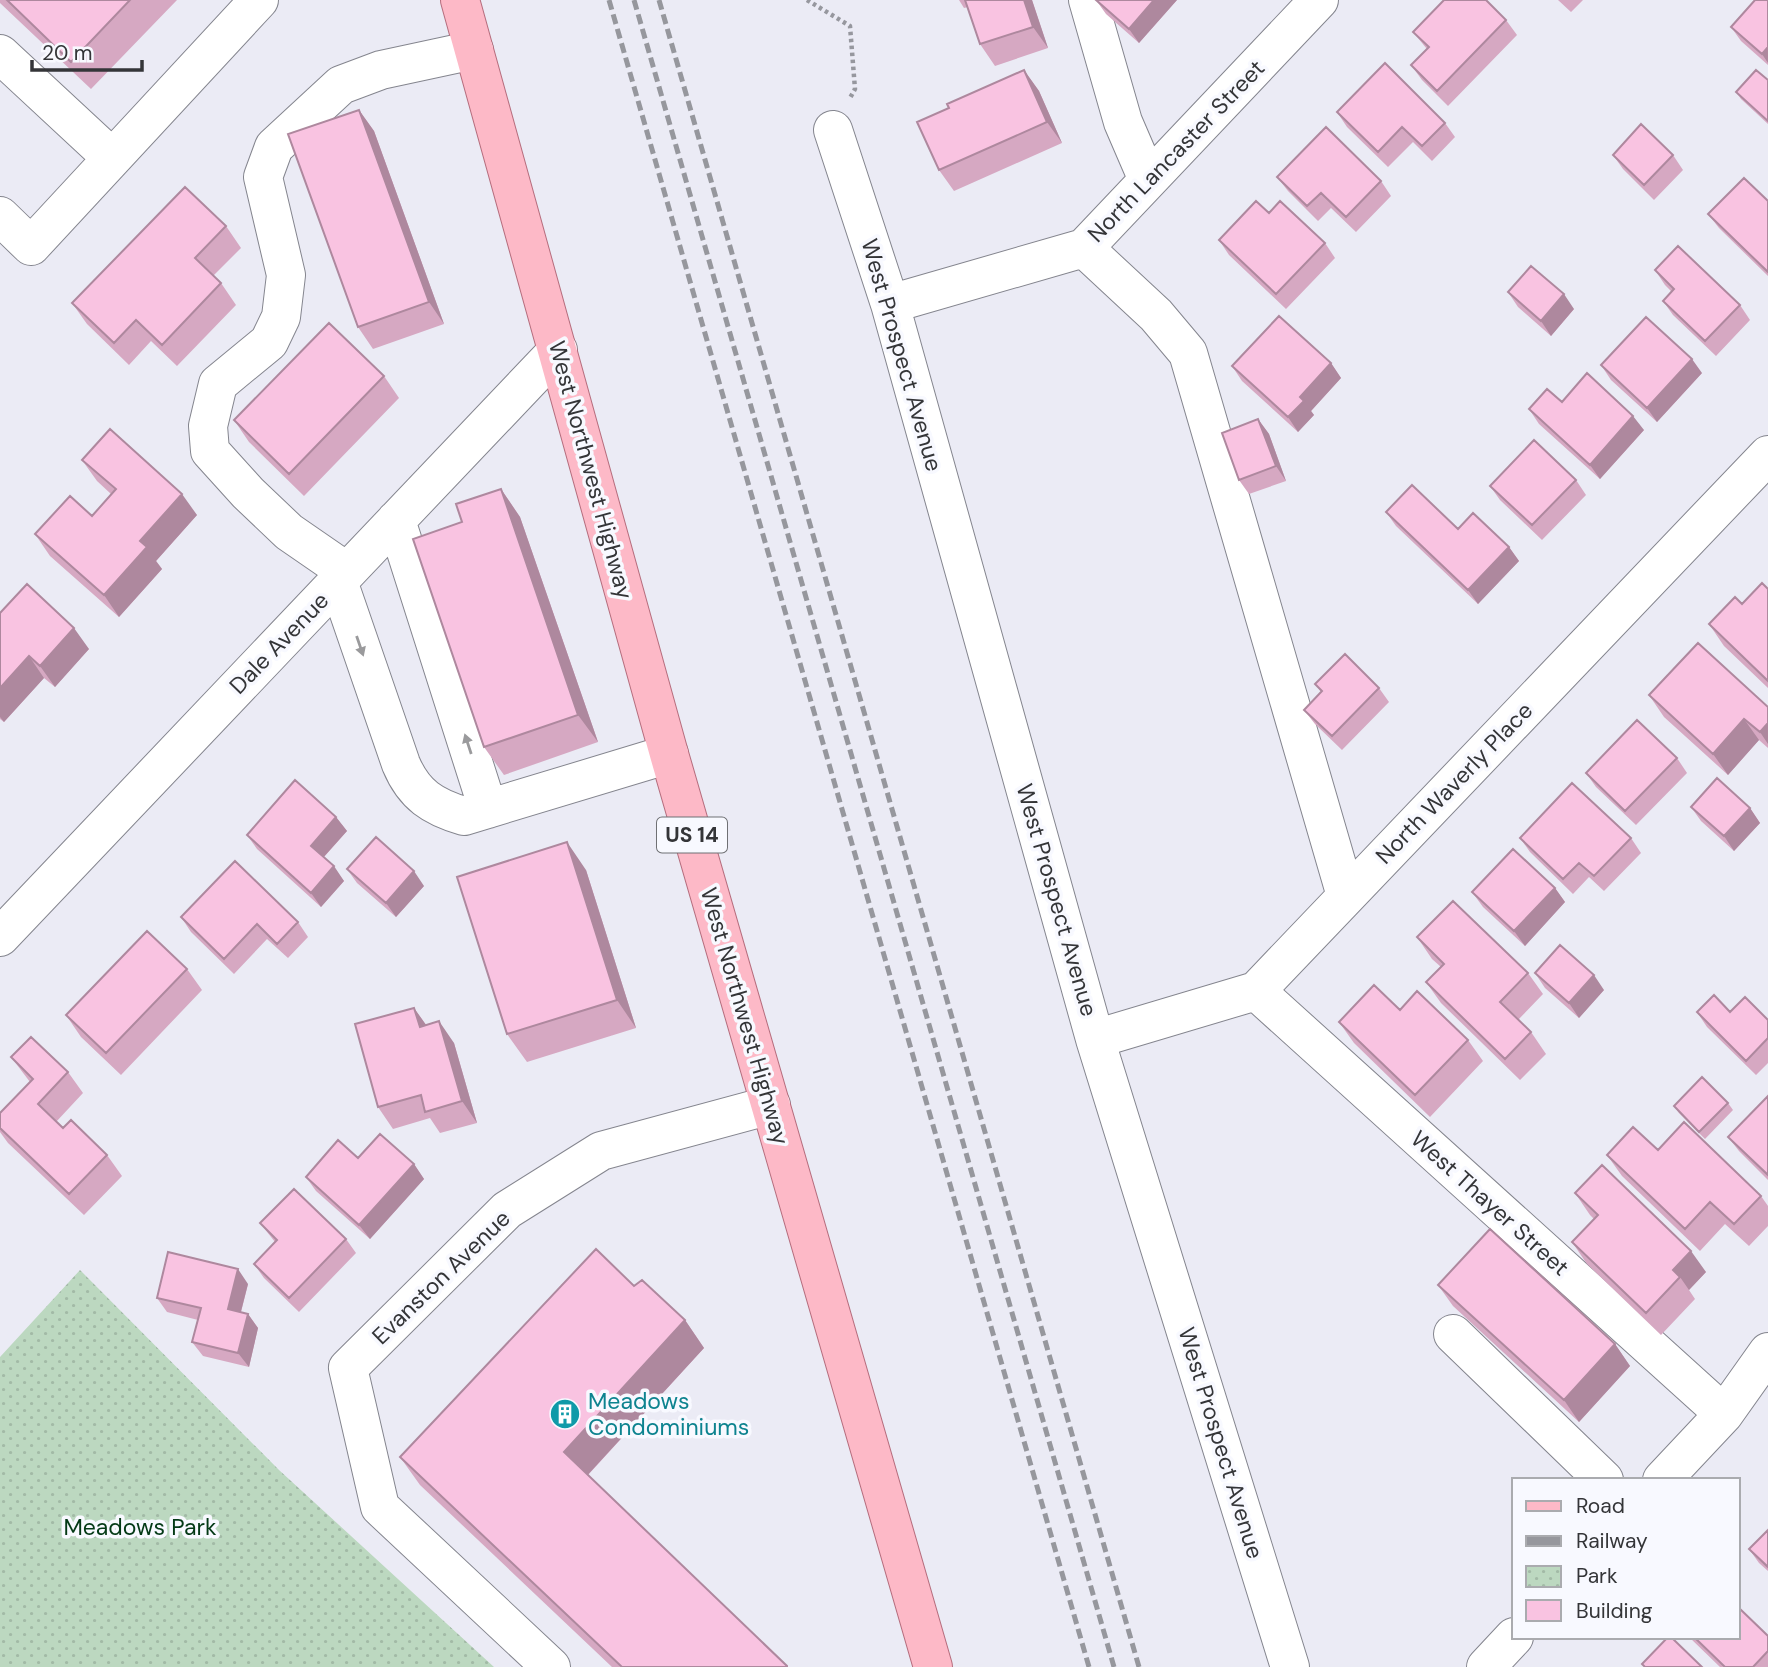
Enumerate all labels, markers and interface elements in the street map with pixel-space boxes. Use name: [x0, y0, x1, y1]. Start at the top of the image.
scale bar: [32, 28, 142, 72]
text: 20 m: [42, 39, 93, 67]
street label: North Lancaster Street: [1081, 53, 1271, 249]
street label: West Prospect Avenue: [854, 235, 950, 475]
street label: West Northwest Highway: [542, 338, 640, 603]
street label: Dale Avenue: [223, 586, 335, 700]
one-way arrow: [355, 635, 366, 656]
street label: North Waverly Place: [1369, 696, 1539, 870]
one-way arrow: [462, 733, 472, 754]
street label: West Prospect Avenue: [1009, 780, 1105, 1020]
road number: US 14: [657, 818, 727, 852]
street label: West Northwest Highway: [694, 884, 796, 1148]
street label: West Thayer Street: [1404, 1124, 1576, 1282]
street label: Evanston Avenue: [365, 1203, 517, 1351]
street label: West Prospect Avenue: [1171, 1324, 1271, 1562]
place label: Meadows Condominiums: [588, 1386, 749, 1442]
building icon: Meadows Condominiums: [548, 1397, 582, 1431]
legend: [1512, 1478, 1740, 1639]
text: Road: [1576, 1492, 1625, 1520]
park label: Meadows Park: [63, 1512, 217, 1542]
text: Railway: [1576, 1527, 1648, 1555]
text: Park: [1576, 1562, 1618, 1590]
text: Building: [1576, 1597, 1653, 1625]

